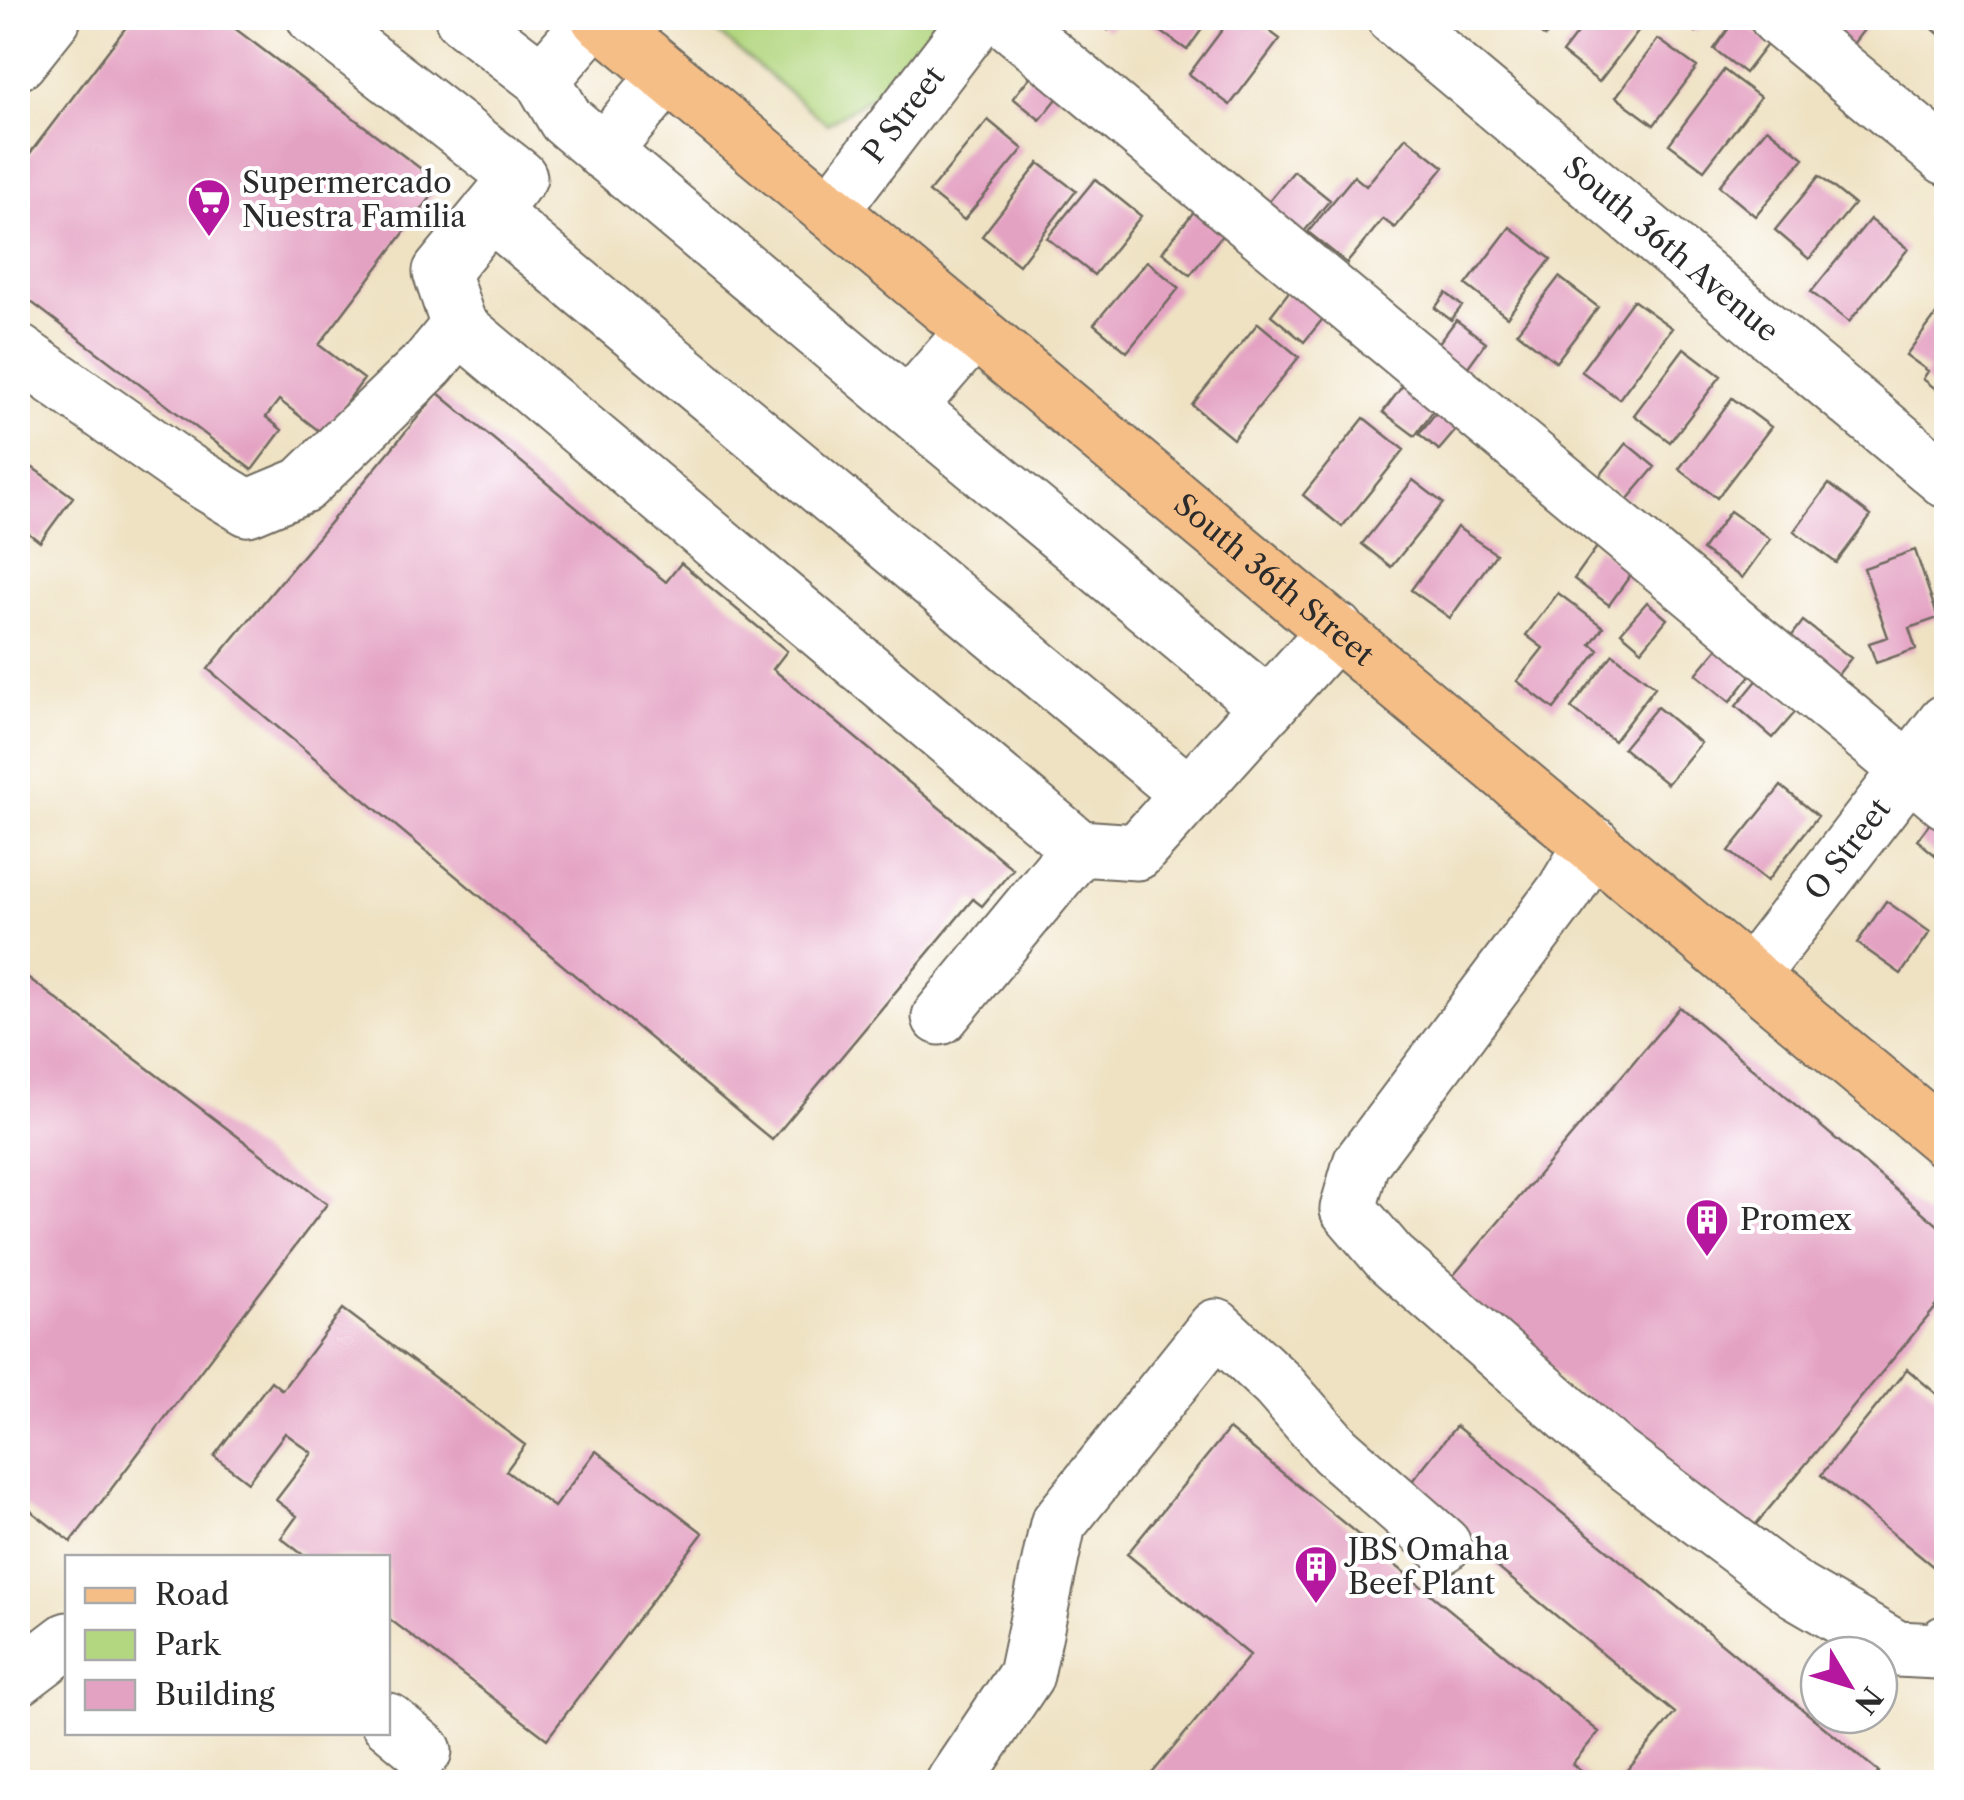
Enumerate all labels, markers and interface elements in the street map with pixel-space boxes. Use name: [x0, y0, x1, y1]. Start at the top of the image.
street label: P Street: [855, 58, 953, 170]
street label: South 36th Avenue: [1556, 148, 1786, 350]
place label: Supermercado Nuestra Familia: [242, 164, 466, 235]
supermarket icon: Supermercado Nuestra Familia: [186, 177, 232, 238]
street label: South 36th Street: [1167, 486, 1382, 674]
street label: O Street: [1797, 791, 1898, 907]
building icon: Promex: [1684, 1197, 1730, 1258]
place label: Promex: [1740, 1201, 1852, 1238]
place label: JBS Omaha Beef Plant: [1344, 1531, 1509, 1602]
building icon: JBS Omaha Beef Plant: [1293, 1544, 1339, 1605]
legend: [65, 1555, 390, 1735]
text: Road: [155, 1576, 229, 1613]
text: Park: [155, 1626, 222, 1663]
north arrow: [1799, 1635, 1899, 1735]
text: Building: [155, 1676, 275, 1713]
text: N: [1848, 1680, 1890, 1720]

